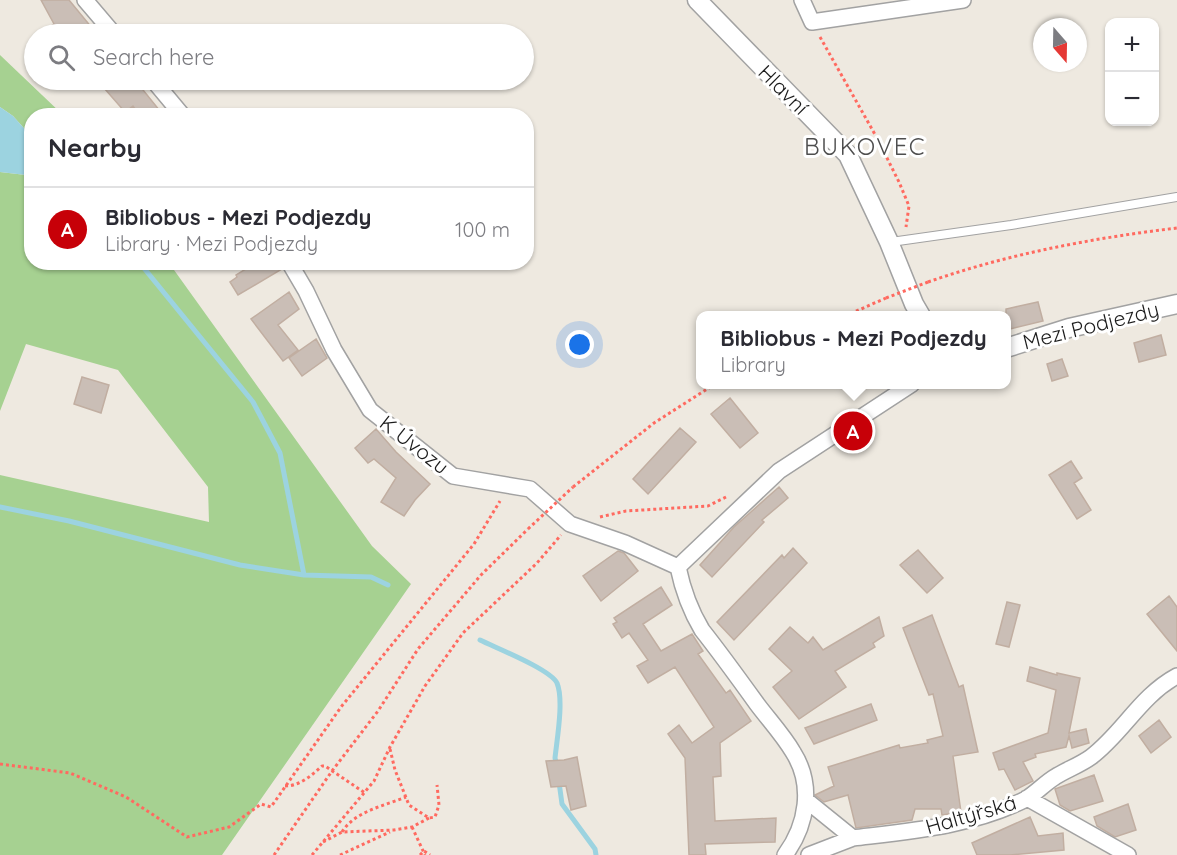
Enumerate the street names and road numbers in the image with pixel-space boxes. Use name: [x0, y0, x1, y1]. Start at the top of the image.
street label: Hlavní: [753, 59, 815, 120]
street label: Mezi Podjezdy: [1020, 296, 1161, 354]
street label: K Úvozu: [375, 409, 454, 479]
street label: Haltýřská: [922, 789, 1019, 839]

